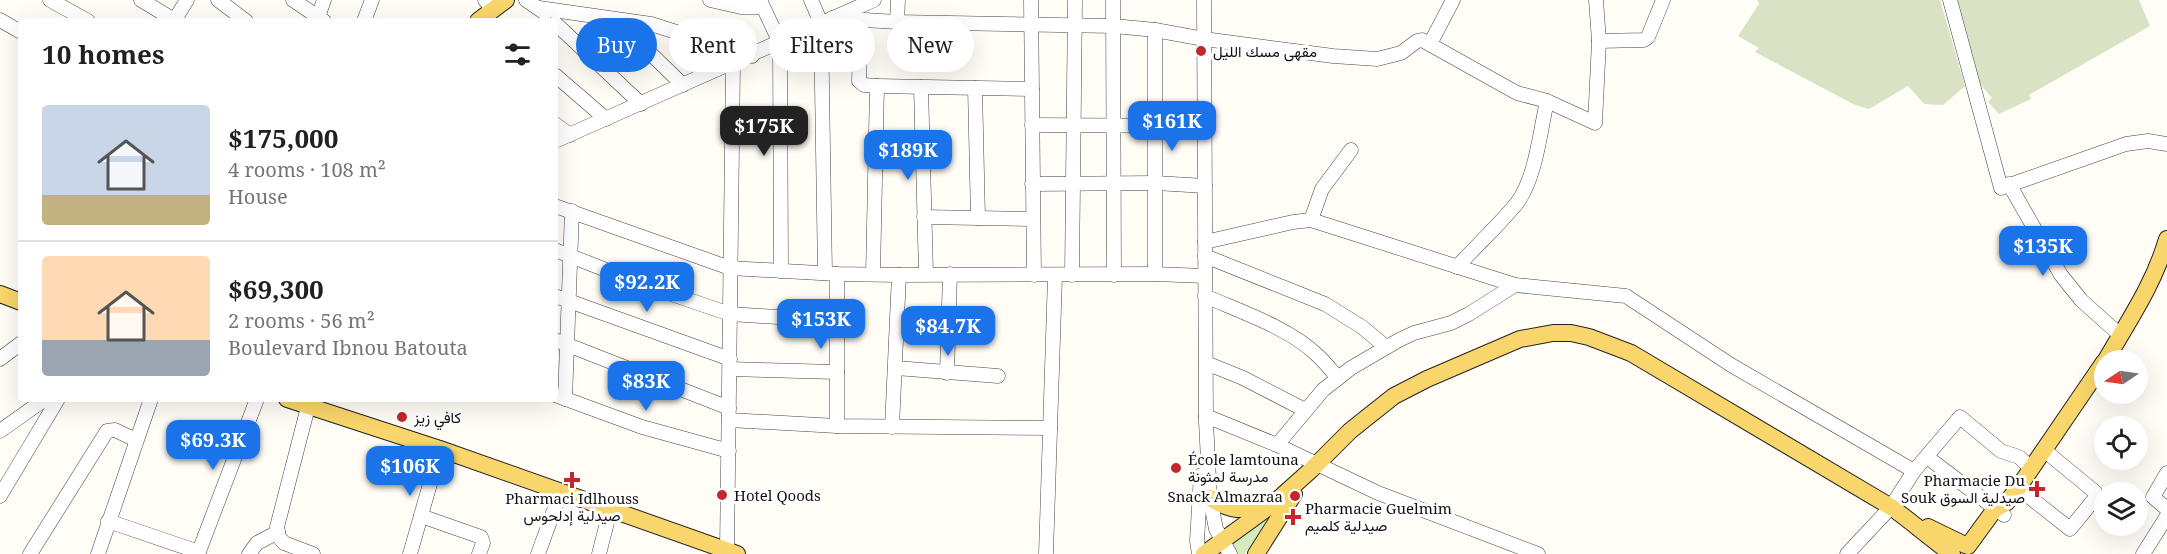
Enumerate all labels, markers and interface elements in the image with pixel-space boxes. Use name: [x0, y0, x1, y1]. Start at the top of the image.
chip: Buy: [576, 18, 657, 72]
chip: Rent: [669, 18, 757, 72]
chip: Filters: [769, 18, 875, 72]
chip: New: [887, 18, 974, 72]
text: 10 homes: [42, 36, 164, 72]
icon: filters: [501, 38, 534, 71]
place label: مقهى مسك الليل: [1213, 41, 1317, 62]
marker: مقهى مسك الليل: [1194, 44, 1208, 58]
pin: $161K: [1130, 101, 1214, 152]
pin: $175K: [722, 106, 806, 157]
text: $161K: [1142, 107, 1202, 134]
text: $175K: [734, 112, 794, 139]
text: $175,000: [228, 120, 338, 156]
icon: home: [90, 129, 162, 201]
pin: $189K: [866, 130, 950, 181]
text: $189K: [878, 136, 938, 163]
text: 4 rooms · 108 m²: [228, 156, 386, 183]
text: House: [228, 183, 288, 210]
pin: $135K: [2001, 226, 2085, 277]
text: $135K: [2013, 232, 2073, 259]
pin: $92.2K: [598, 262, 696, 313]
text: $92.2K: [614, 268, 680, 295]
text: $69,300: [228, 271, 324, 307]
icon: home: [90, 280, 162, 352]
pin: $153K: [779, 299, 863, 350]
text: $153K: [791, 305, 851, 332]
pin: $84.7K: [899, 306, 997, 357]
text: 2 rooms · 56 m²: [228, 307, 375, 334]
text: $84.7K: [915, 312, 981, 339]
text: Boulevard Ibnou Batouta: [228, 334, 468, 361]
north arrow: [2094, 350, 2148, 404]
map controls: [2094, 350, 2148, 536]
pin: $83K: [610, 361, 682, 412]
text: $83K: [622, 367, 670, 394]
place label: كافي زيز: [413, 407, 462, 431]
marker: كافي زيز: [395, 410, 409, 424]
button: locate: [2094, 416, 2148, 470]
pin: $69.3K: [164, 420, 262, 471]
text: $69.3K: [180, 426, 246, 453]
pin: $106K: [368, 446, 452, 497]
place label: École lamtouna مدرسة لمثونة: [1188, 449, 1299, 486]
text: $106K: [380, 452, 440, 479]
marker: École lamtouna مدرسة لمثونة: [1169, 461, 1183, 475]
place label: Pharmacie Du Souk صيدلية السوق: [1901, 470, 2025, 507]
marker: Pharmaci Idlhouss صيدلية إدلحوس: [565, 473, 579, 487]
marker: Pharmacie Du Souk صيدلية السوق: [2030, 482, 2044, 496]
button: layers: [2094, 482, 2148, 536]
place label: Hotel Qoods: [734, 485, 821, 505]
place label: Snack Almazraa: [1167, 486, 1283, 506]
place label: Pharmaci Idlhouss صيدلية إدلحوس: [505, 488, 639, 526]
marker: Hotel Qoods: [715, 488, 729, 502]
marker: Snack Almazraa: [1288, 489, 1302, 503]
place label: Pharmacie Guelmim صيدلية كلميم: [1305, 498, 1452, 536]
marker: Pharmacie Guelmim صيدلية كلميم: [1286, 510, 1300, 524]

